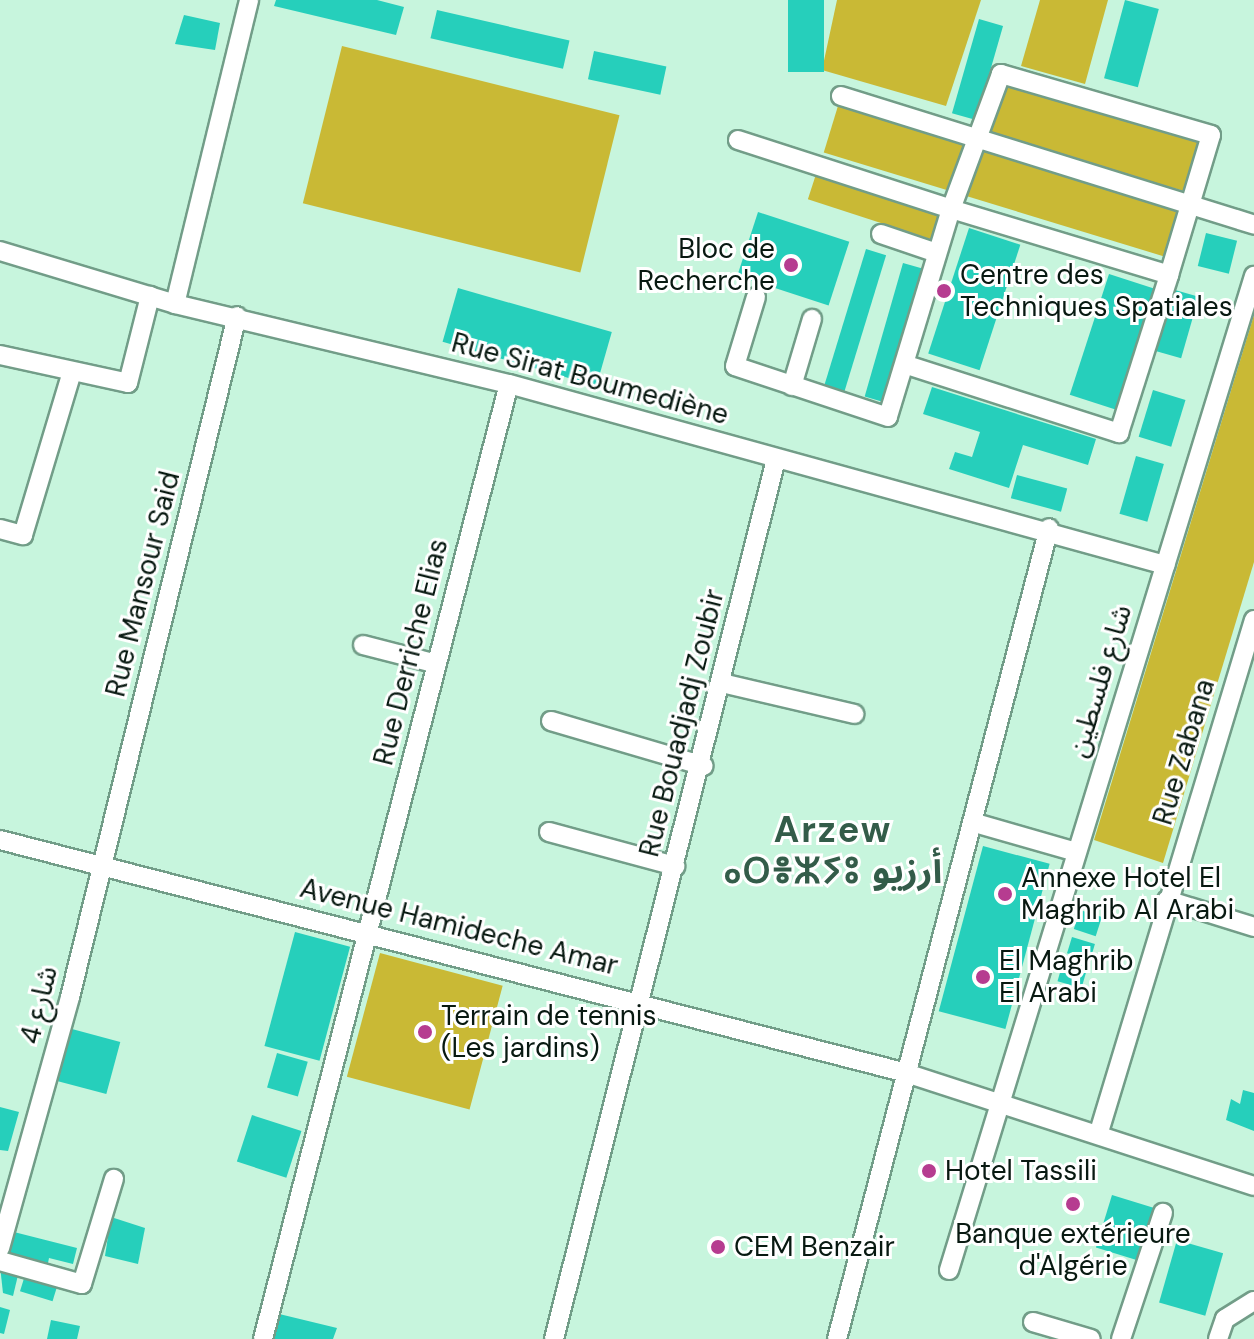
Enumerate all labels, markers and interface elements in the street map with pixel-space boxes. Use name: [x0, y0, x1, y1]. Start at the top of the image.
place label: Bloc de Recherche: [637, 232, 775, 298]
marker: Bloc de Recherche: [782, 256, 800, 274]
place label: Centre des Techniques Spatiales: [960, 258, 1233, 324]
marker: Centre des Techniques Spatiales: [935, 282, 953, 300]
street label: Rue Sirat Boumediène: [448, 326, 732, 432]
street label: Rue Mansour Said: [99, 468, 187, 700]
street label: Rue Derriche Elias: [367, 535, 455, 769]
street label: Rue Bouadjadj Zoubir: [632, 586, 732, 860]
street label: شارع فلسطين: [1061, 601, 1139, 761]
street label: Rue Zabana: [1146, 675, 1222, 829]
district label: Arzew ⴰⵔⴻⵣⵢⵓ أرزيو: [731, 807, 935, 892]
place label: Annexe Hotel El Maghrib Al Arabi: [1021, 861, 1234, 927]
street label: Avenue Hamideche Amar: [296, 871, 622, 983]
marker: Annexe Hotel El Maghrib Al Arabi: [996, 885, 1014, 903]
place label: El Maghrib El Arabi: [999, 944, 1134, 1010]
street label: شارع 4: [13, 963, 65, 1047]
marker: El Maghrib El Arabi: [974, 968, 992, 986]
place label: Terrain de tennis (Les jardins): [441, 999, 657, 1065]
marker: Terrain de tennis (Les jardins): [416, 1023, 434, 1041]
place label: Hotel Tassili: [945, 1154, 1097, 1188]
marker: Hotel Tassili: [920, 1162, 938, 1180]
marker: Banque extérieure d'Algérie: [1064, 1195, 1082, 1213]
place label: Banque extérieure d'Algérie: [955, 1217, 1191, 1283]
place label: CEM Benzair: [734, 1230, 895, 1264]
marker: CEM Benzair: [709, 1238, 727, 1256]

